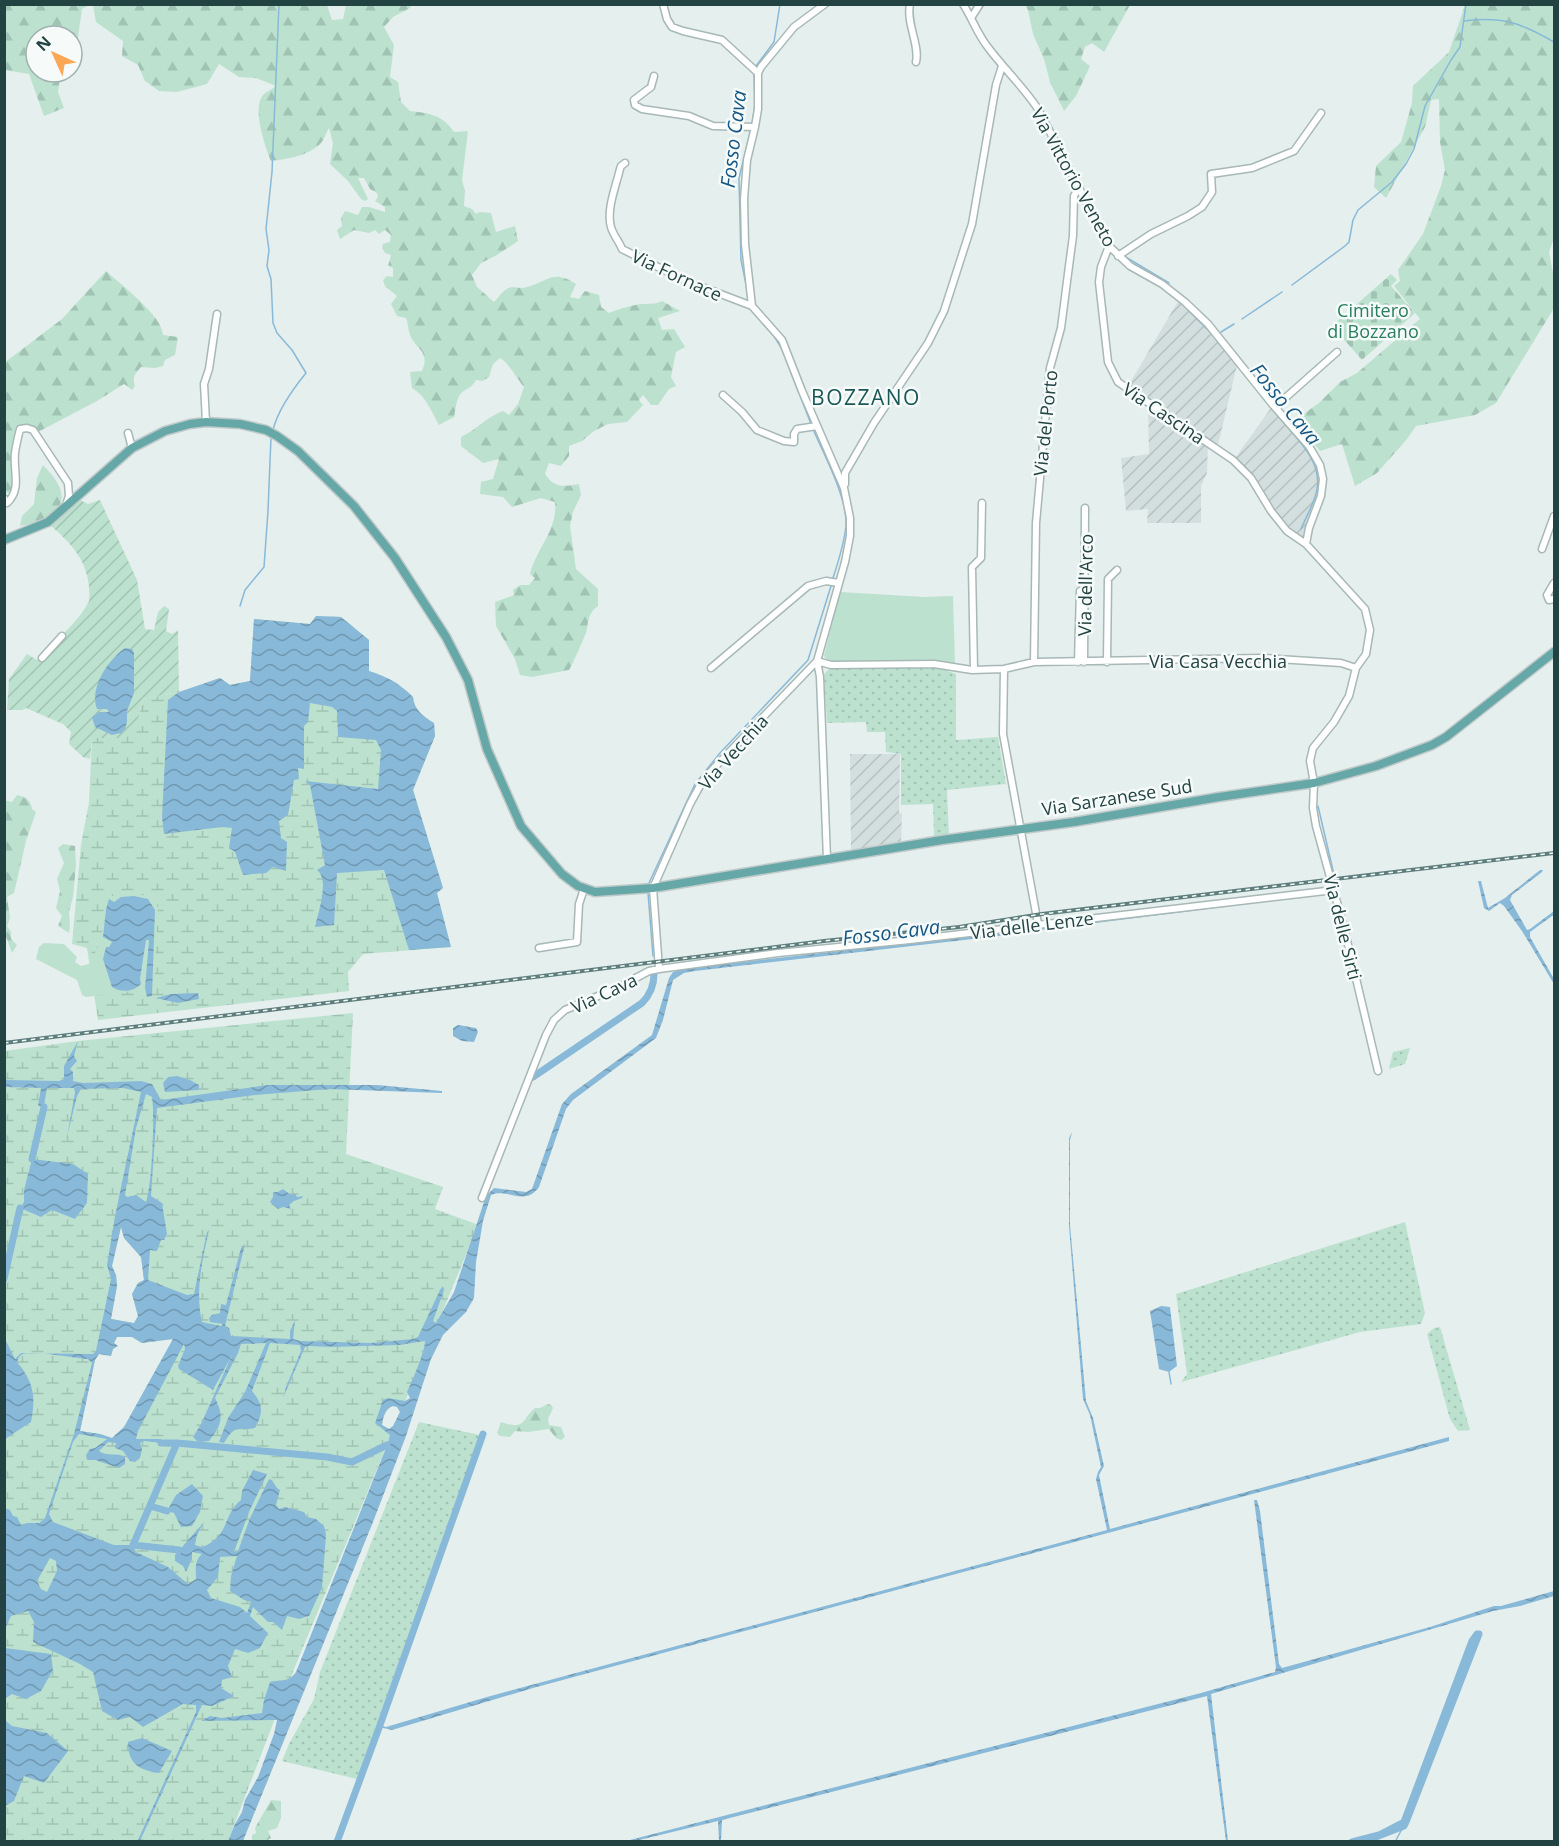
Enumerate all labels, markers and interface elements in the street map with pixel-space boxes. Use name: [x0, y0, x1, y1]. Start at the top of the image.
north arrow: [24, 24, 84, 84]
text: N: [31, 31, 56, 56]
water label: Fosso Cava: [714, 89, 752, 189]
street label: Via Vittorio Veneto: [1026, 103, 1122, 251]
street label: Via Fornace: [628, 244, 726, 306]
park label: Cimitero di Bozzano: [1327, 298, 1419, 343]
water label: Fosso Cava: [1245, 357, 1327, 451]
street label: Via del Porto: [1027, 369, 1063, 477]
street label: Via Cascina: [1118, 377, 1210, 449]
district label: BOZZANO: [811, 383, 921, 411]
street label: Via dell'Arco: [1072, 534, 1098, 636]
street label: Via Casa Vecchia: [1149, 649, 1287, 673]
street label: Via Vecchia: [693, 709, 773, 795]
street label: Via Sarzanese Sud: [1040, 773, 1194, 821]
street label: Via delle Sirti: [1318, 872, 1368, 982]
street label: Via delle Lenze: [969, 906, 1095, 944]
water label: Fosso Cava: [841, 913, 941, 951]
street label: Via Cava: [567, 967, 641, 1019]

